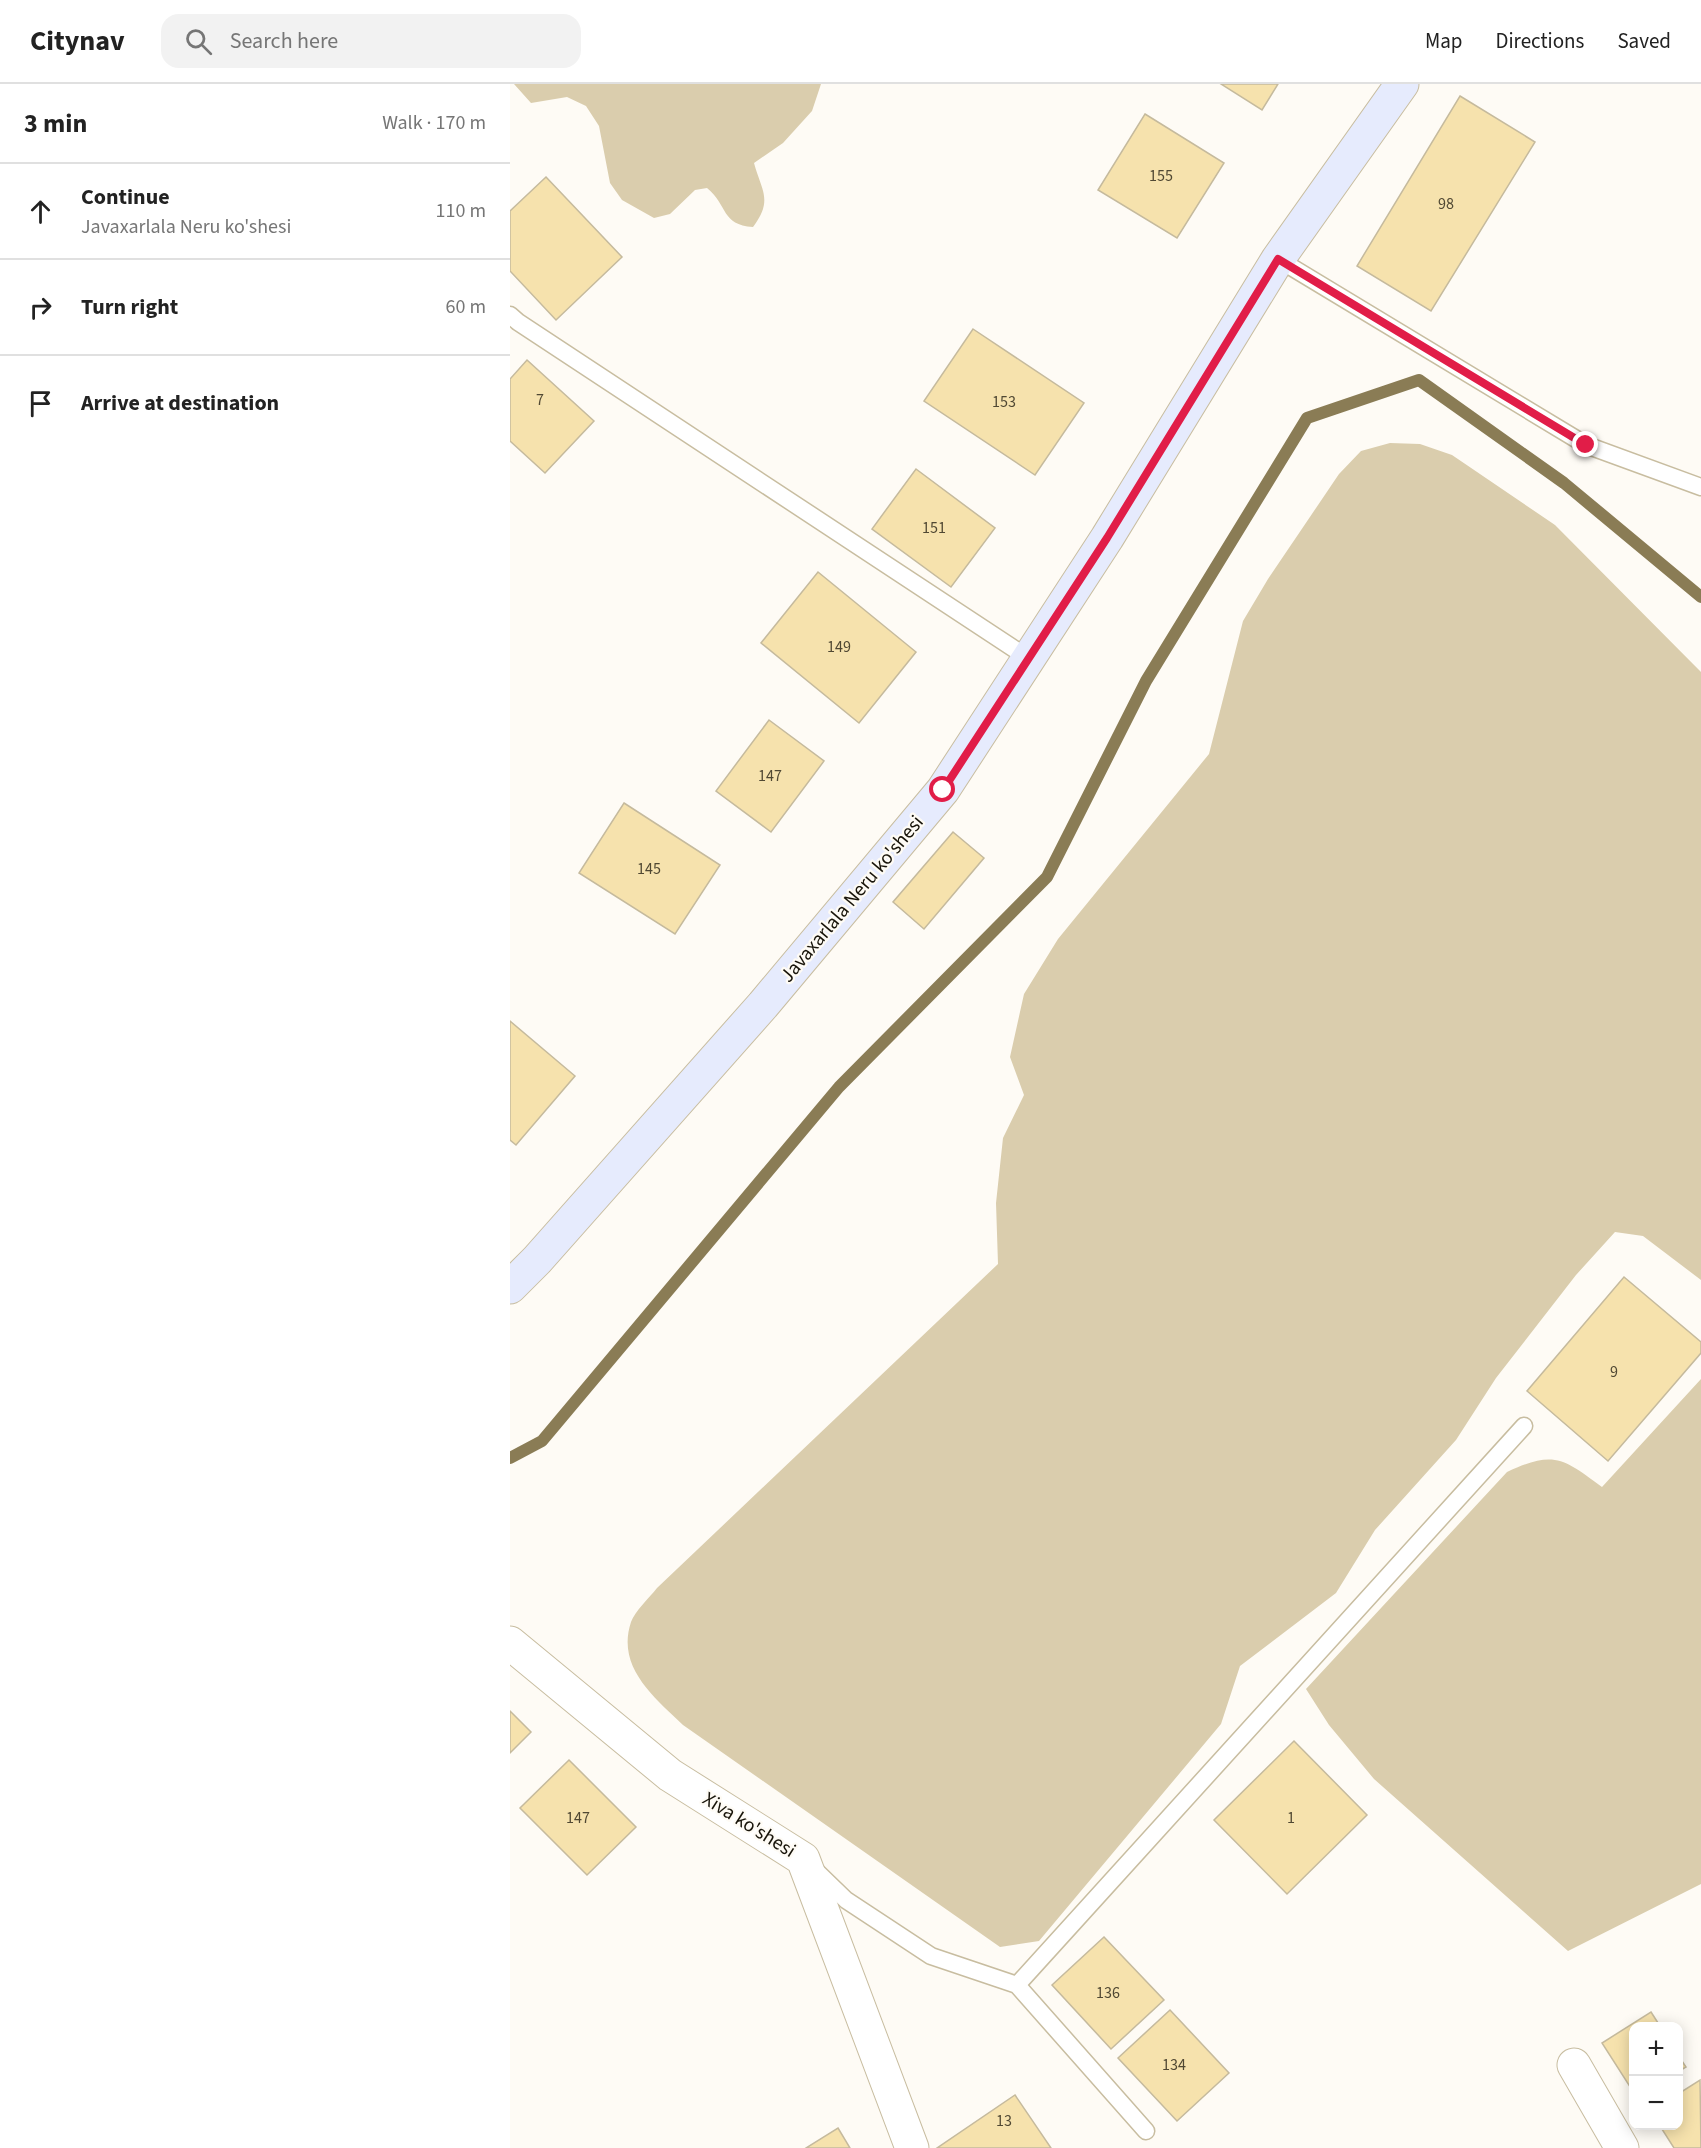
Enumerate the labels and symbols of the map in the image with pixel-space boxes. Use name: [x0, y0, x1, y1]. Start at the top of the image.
house number: 155: [1149, 165, 1173, 187]
house number: 98: [1438, 193, 1454, 215]
house number: 7: [536, 389, 544, 411]
house number: 153: [992, 391, 1016, 413]
route end: [1572, 431, 1598, 457]
house number: 151: [922, 517, 946, 539]
house number: 149: [827, 636, 851, 658]
house number: 147: [758, 765, 782, 787]
route start: [929, 776, 955, 802]
street label: Javaxarlala Neru ko'shesi: [774, 809, 930, 989]
house number: 145: [637, 858, 661, 880]
house number: 9: [1610, 1361, 1618, 1383]
street label: Xiva ko'shesi: [697, 1785, 801, 1865]
house number: 147: [566, 1807, 590, 1829]
house number: 1: [1287, 1807, 1295, 1829]
house number: 136: [1096, 1982, 1120, 2004]
house number: 134: [1162, 2054, 1186, 2076]
house number: 13: [996, 2110, 1012, 2132]

